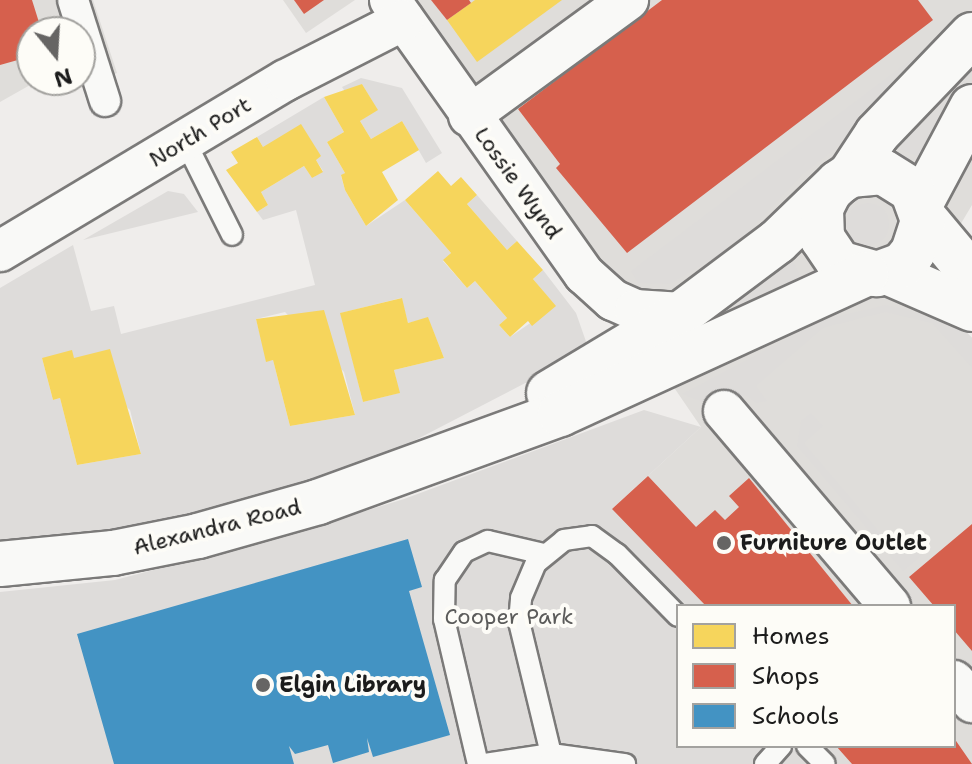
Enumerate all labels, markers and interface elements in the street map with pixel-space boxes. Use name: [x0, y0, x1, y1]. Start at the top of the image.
north arrow: [16, 16, 96, 96]
text: N: [50, 61, 76, 94]
street label: North Port: [144, 91, 256, 173]
street label: Lossie Wynd: [469, 122, 567, 244]
street label: Alexandra Road: [130, 493, 304, 561]
place label: Furniture Outlet: [740, 530, 927, 556]
marker: Furniture Outlet: [715, 534, 733, 552]
park label: Cooper Park: [444, 604, 574, 630]
legend: [676, 604, 956, 748]
text: Homes: [752, 620, 830, 652]
text: Shops: [752, 660, 820, 692]
place label: Elgin Library: [279, 672, 426, 698]
marker: Elgin Library: [254, 676, 272, 694]
text: Schools: [752, 700, 839, 732]

